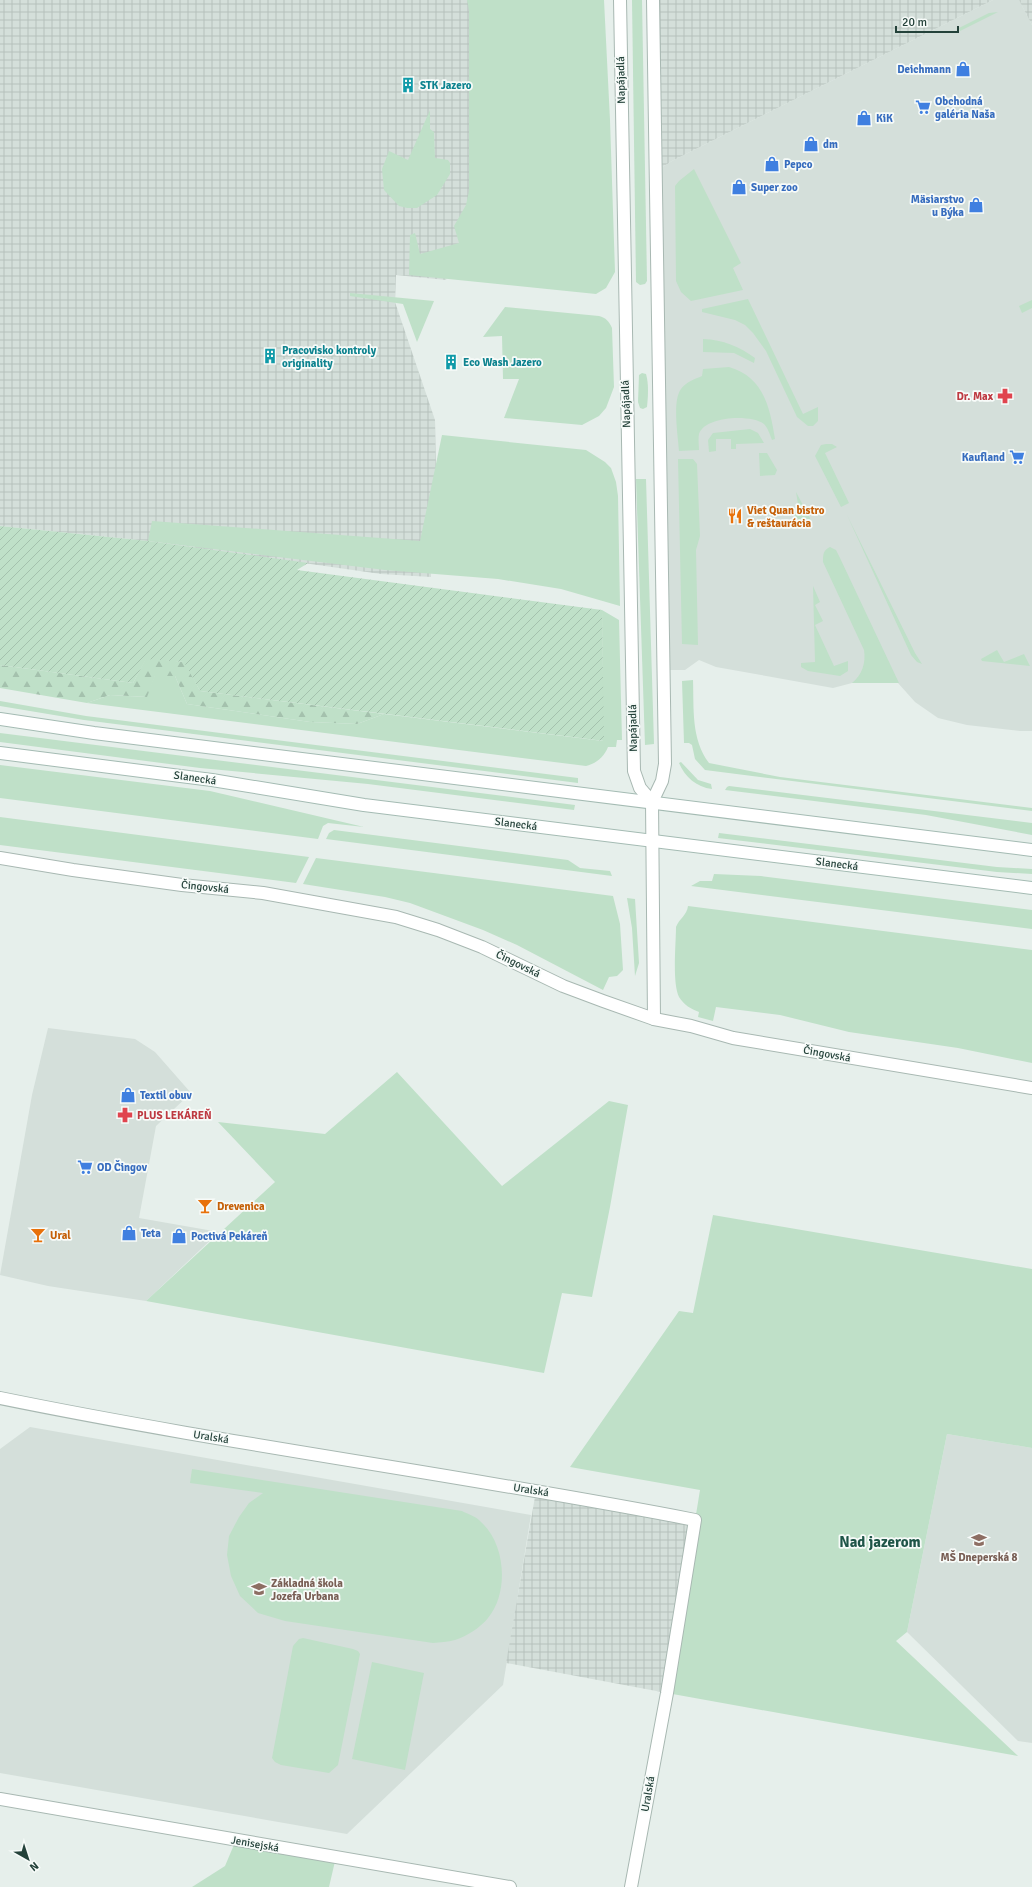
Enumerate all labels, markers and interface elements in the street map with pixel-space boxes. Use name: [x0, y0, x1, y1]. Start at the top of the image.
scale bar: [896, 8, 958, 34]
text: 20 m: [902, 15, 927, 30]
street label: Napájadlá: [614, 56, 628, 104]
shop icon: Deichmann: [954, 60, 972, 78]
place label: Deichmann: [897, 63, 951, 76]
building icon: STK Jazero: [399, 76, 417, 94]
place label: STK Jazero: [420, 79, 472, 92]
place label: Obchodná galéria Naša: [935, 95, 995, 121]
supermarket icon: Obchodná galéria Naša: [914, 98, 932, 116]
shop icon: KiK: [855, 109, 873, 127]
place label: KiK: [876, 112, 893, 125]
shop icon: dm: [802, 135, 820, 153]
place label: dm: [823, 138, 838, 151]
shop icon: Pepco: [763, 155, 781, 173]
place label: Pepco: [784, 158, 813, 171]
shop icon: Super zoo: [730, 178, 748, 196]
place label: Super zoo: [751, 181, 798, 194]
place label: Mäsiarstvo u Býka: [911, 193, 964, 219]
shop icon: Mäsiarstvo u Býka: [967, 196, 985, 214]
place label: Pracovisko kontroly originality: [282, 344, 377, 370]
building icon: Pracovisko kontroly originality: [261, 347, 279, 365]
building icon: Eco Wash Jazero: [442, 353, 460, 371]
place label: Eco Wash Jazero: [463, 356, 542, 369]
street label: Napájadlá: [619, 380, 633, 428]
pharmacy icon: Dr. Max: [996, 387, 1014, 405]
place label: Dr. Max: [956, 390, 994, 403]
supermarket icon: Kaufland: [1008, 448, 1026, 466]
place label: Kaufland: [962, 451, 1005, 464]
place label: Viet Quan bistro & reštaurácia: [747, 504, 825, 530]
restaurant icon: Viet Quan bistro & reštaurácia: [726, 507, 744, 525]
street label: Napájadlá: [626, 704, 640, 752]
street label: Slanecká: [173, 769, 217, 787]
street label: Slanecká: [494, 815, 538, 833]
street label: Slanecká: [815, 855, 859, 873]
street label: Čingovská: [180, 877, 230, 896]
street label: Čingovská: [494, 947, 543, 981]
street label: Čingovská: [802, 1042, 852, 1065]
shop icon: Textil obuv: [119, 1086, 137, 1104]
place label: Textil obuv: [140, 1089, 193, 1102]
pharmacy icon: PLUS LEKÁREŇ: [116, 1106, 134, 1124]
place label: PLUS LEKÁREŇ: [137, 1108, 212, 1122]
supermarket icon: OD Čingov: [76, 1158, 94, 1176]
place label: OD Čingov: [97, 1159, 148, 1174]
bar icon: Drevenica: [196, 1197, 214, 1215]
place label: Drevenica: [217, 1200, 265, 1213]
shop icon: Teta: [120, 1224, 138, 1242]
bar icon: Ural: [29, 1226, 47, 1244]
place label: Teta: [141, 1227, 161, 1240]
shop icon: Poctivá Pekáreň: [170, 1227, 188, 1245]
place label: Ural: [50, 1229, 71, 1242]
place label: Poctivá Pekáreň: [191, 1230, 268, 1243]
street label: Uralská: [192, 1428, 230, 1446]
street label: Uralská: [512, 1481, 550, 1499]
school or university icon: MŠ Dneperská 8: [970, 1531, 988, 1549]
district label: Nad jazerom: [839, 1533, 921, 1551]
place label: MŠ Dneperská 8: [941, 1549, 1018, 1564]
place label: Základná škola Jozefa Urbana: [271, 1577, 343, 1603]
school or university icon: Základná škola Jozefa Urbana: [250, 1580, 268, 1598]
street label: Uralská: [638, 1775, 658, 1813]
street label: Jenisejská: [230, 1833, 281, 1855]
north arrow: [8, 1839, 48, 1879]
text: N: [27, 1859, 41, 1874]

